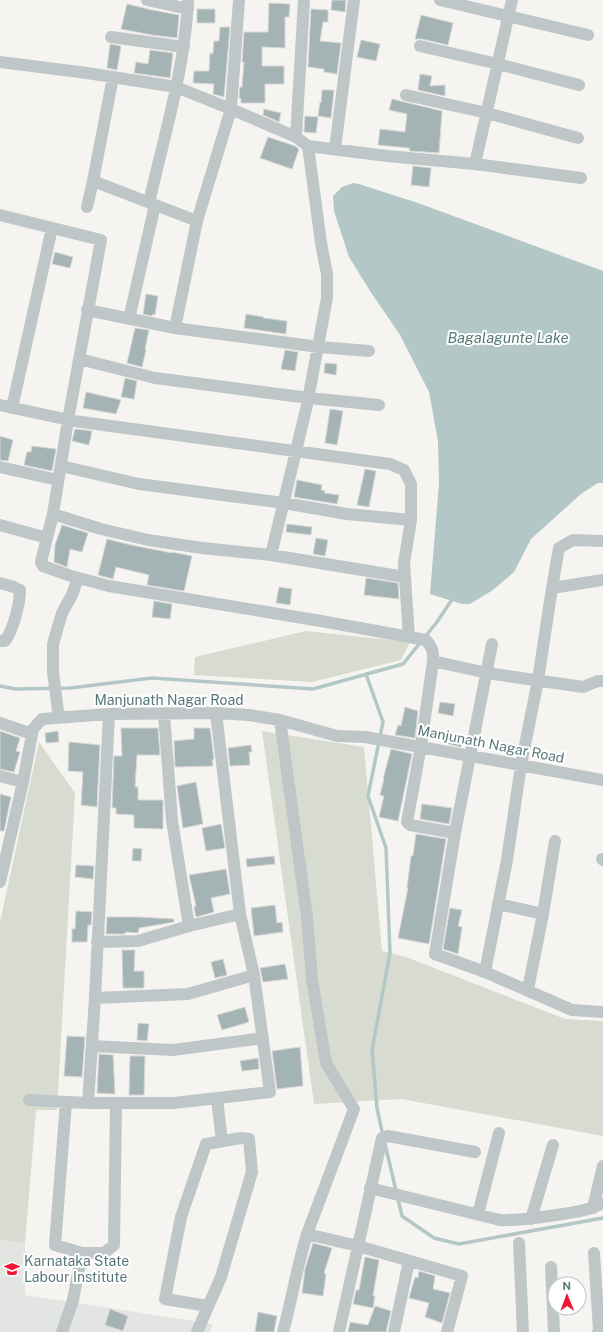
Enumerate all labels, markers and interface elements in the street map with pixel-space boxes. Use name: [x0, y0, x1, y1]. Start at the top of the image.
water label: Bagalagunte Lake: [447, 329, 569, 346]
street label: Manjunath Nagar Road: [94, 692, 244, 708]
street label: Manjunath Nagar Road: [416, 722, 566, 766]
place label: Karnataka State Labour Institute: [24, 1253, 129, 1285]
school or university icon: Karnataka State Labour Institute: [3, 1260, 21, 1278]
north arrow: [547, 1276, 587, 1316]
text: N: [562, 1280, 571, 1292]

